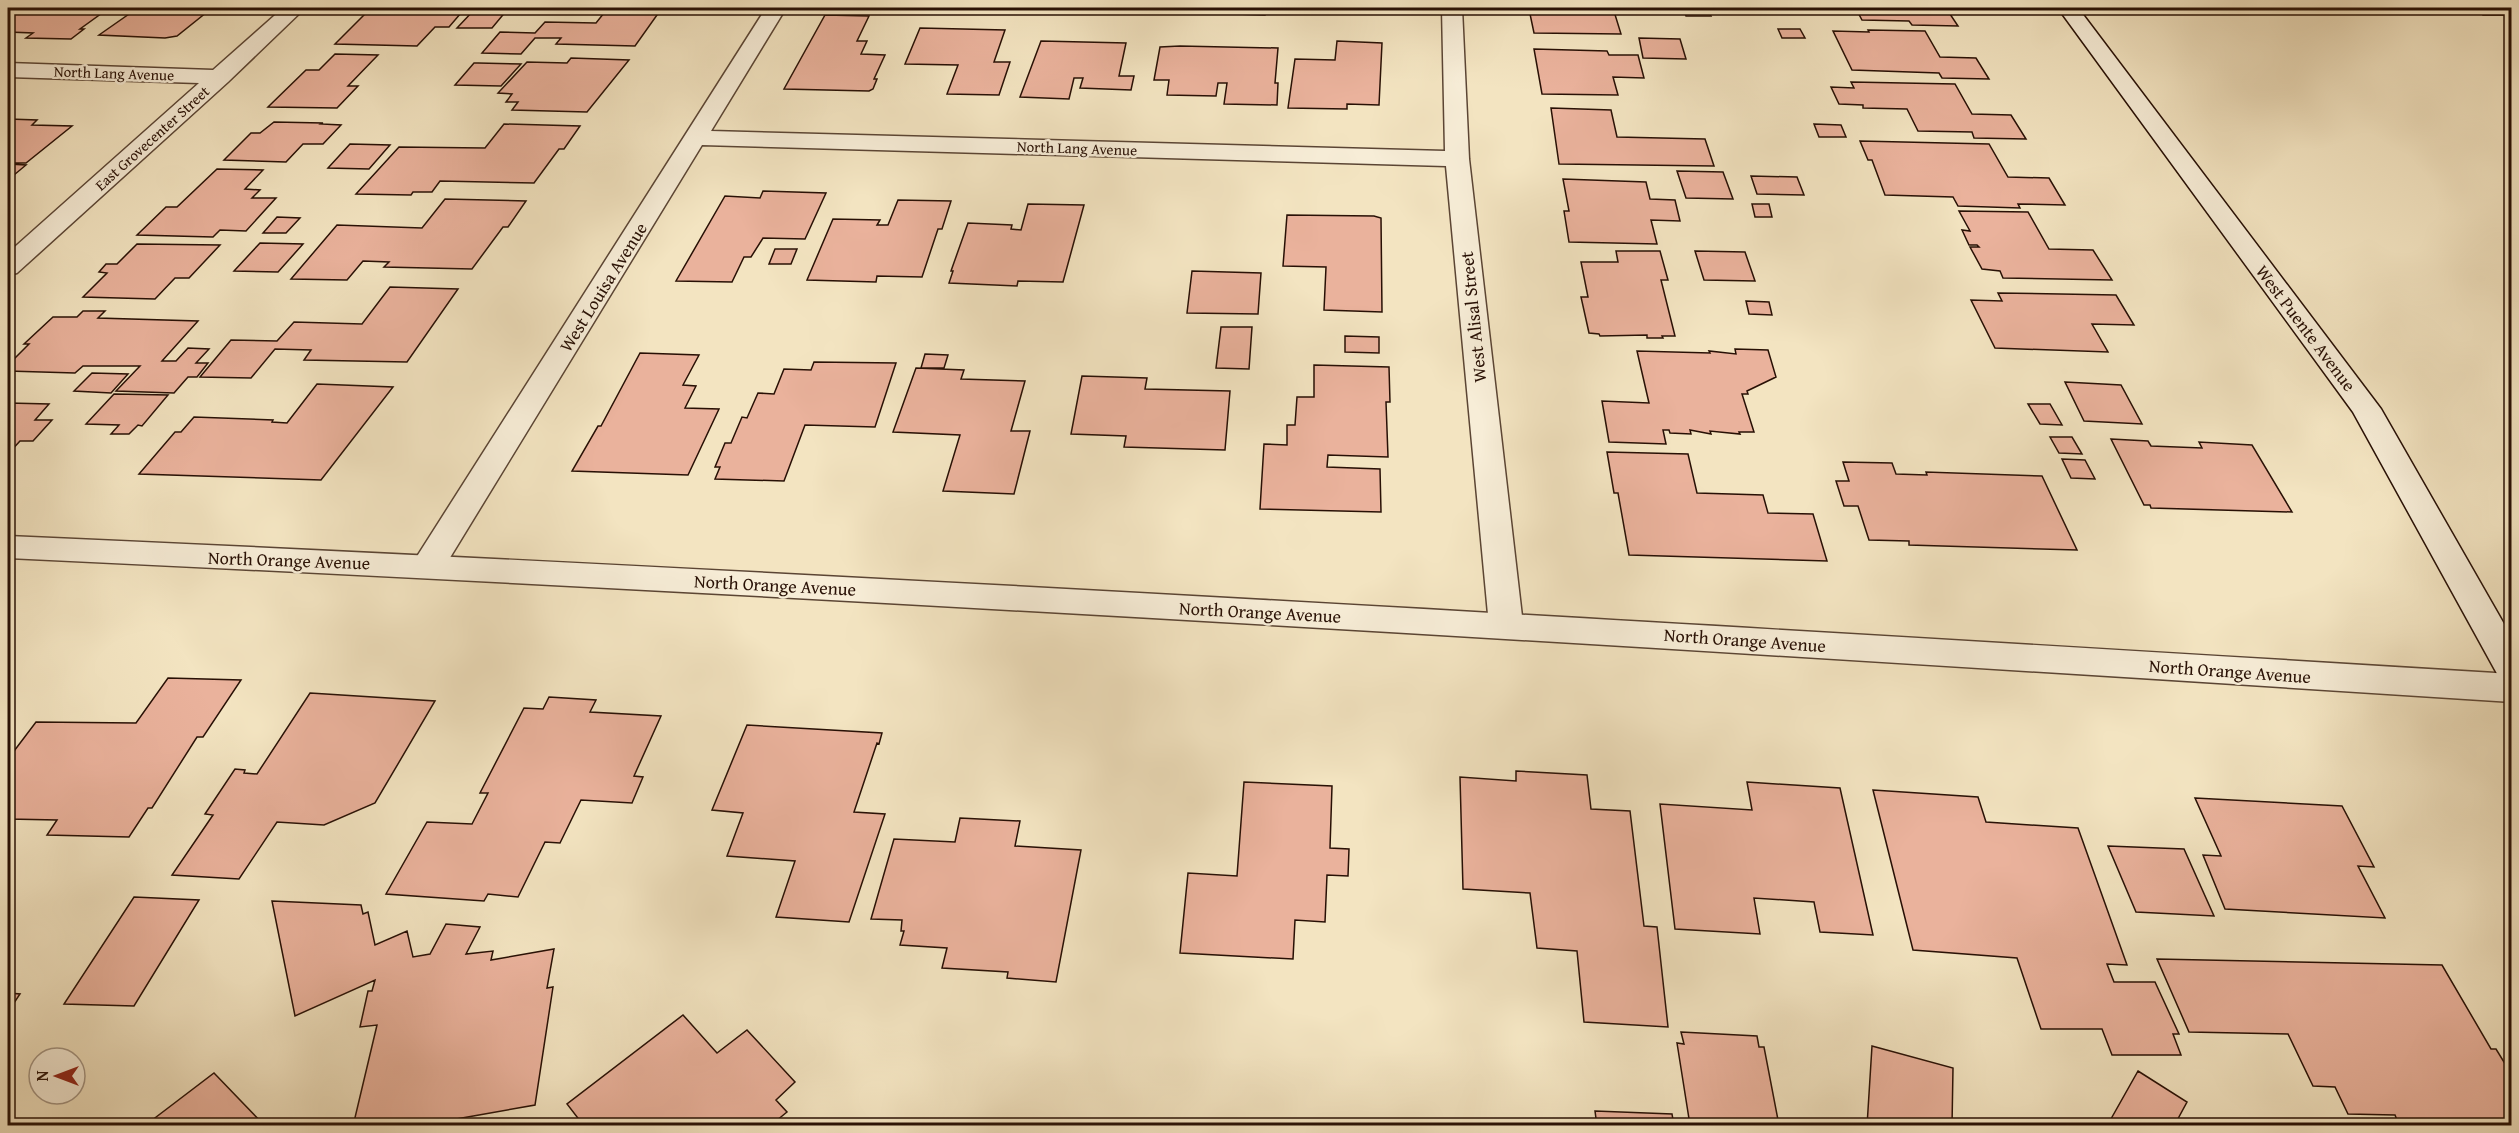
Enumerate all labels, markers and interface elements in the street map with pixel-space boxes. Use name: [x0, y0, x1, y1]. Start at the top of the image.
street label: North Lang Avenue: [53, 60, 175, 86]
street label: East Grovecenter Street: [90, 80, 214, 195]
street label: North Lang Avenue: [1016, 135, 1138, 161]
street label: West Louisa Avenue: [552, 217, 654, 357]
street label: West Alisal Street: [1453, 249, 1493, 384]
street label: West Puente Avenue: [2249, 259, 2363, 397]
street label: North Orange Avenue: [207, 544, 371, 576]
street label: North Orange Avenue: [693, 567, 857, 603]
street label: North Orange Avenue: [1178, 594, 1342, 630]
street label: North Orange Avenue: [1663, 621, 1827, 659]
street label: North Orange Avenue: [2148, 652, 2312, 690]
north arrow: [27, 1046, 87, 1106]
text: N: [30, 1070, 54, 1081]

